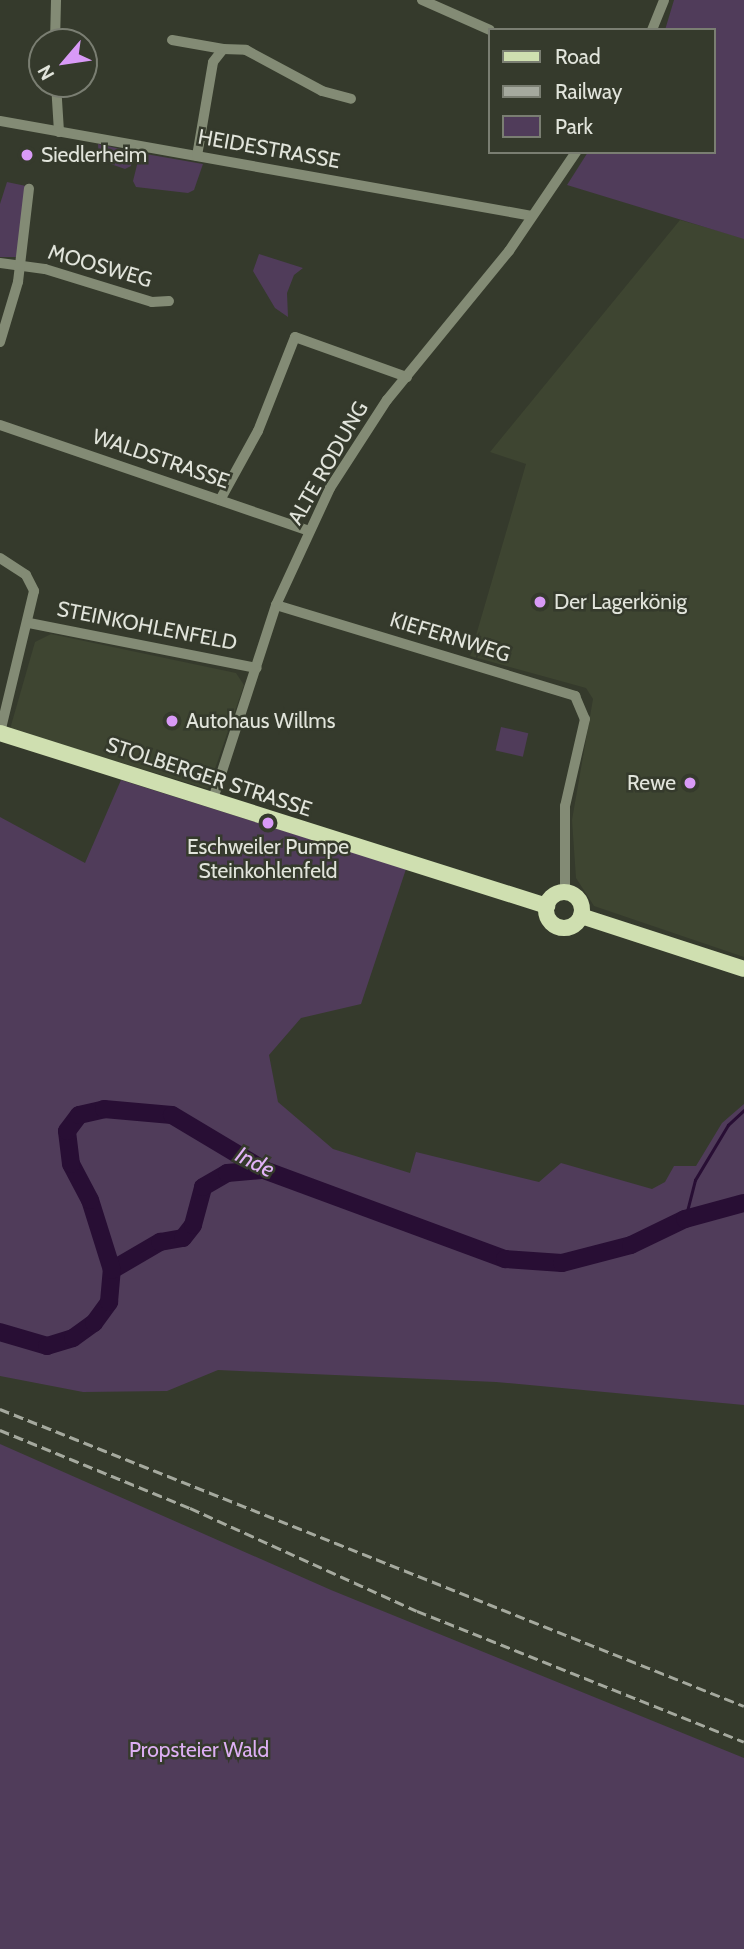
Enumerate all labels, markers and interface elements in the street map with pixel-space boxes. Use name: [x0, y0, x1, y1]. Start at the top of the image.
north arrow: [28, 28, 98, 98]
legend: [489, 28, 716, 154]
text: Road: [555, 44, 601, 69]
text: N: [33, 61, 59, 84]
text: Railway: [555, 79, 622, 104]
text: Park: [555, 114, 593, 139]
street label: HEIDESTRASSE: [196, 124, 342, 174]
place label: Siedlerheim: [41, 142, 147, 168]
marker: Siedlerheim: [19, 147, 35, 163]
street label: MOOSWEG: [45, 239, 155, 293]
street label: ALTE RODUNG: [283, 397, 373, 529]
street label: WALDSTRASSE: [89, 424, 233, 494]
place label: Der Lagerkönig: [554, 589, 687, 615]
marker: Der Lagerkönig: [532, 594, 548, 610]
street label: STEINKOHLENFELD: [55, 596, 239, 656]
street label: KIEFERNWEG: [387, 607, 513, 667]
place label: Autohaus Willms: [186, 708, 335, 734]
marker: Autohaus Willms: [164, 713, 180, 729]
street label: STOLBERGER STRASSE: [103, 732, 315, 822]
place label: Rewe: [627, 770, 676, 796]
marker: Rewe: [682, 775, 698, 791]
marker: Eschweiler Pumpe Steinkohlenfeld: [260, 815, 276, 831]
place label: Eschweiler Pumpe Steinkohlenfeld: [187, 834, 349, 884]
water label: Inde: [231, 1141, 279, 1183]
park label: Propsteier Wald: [129, 1737, 269, 1763]

